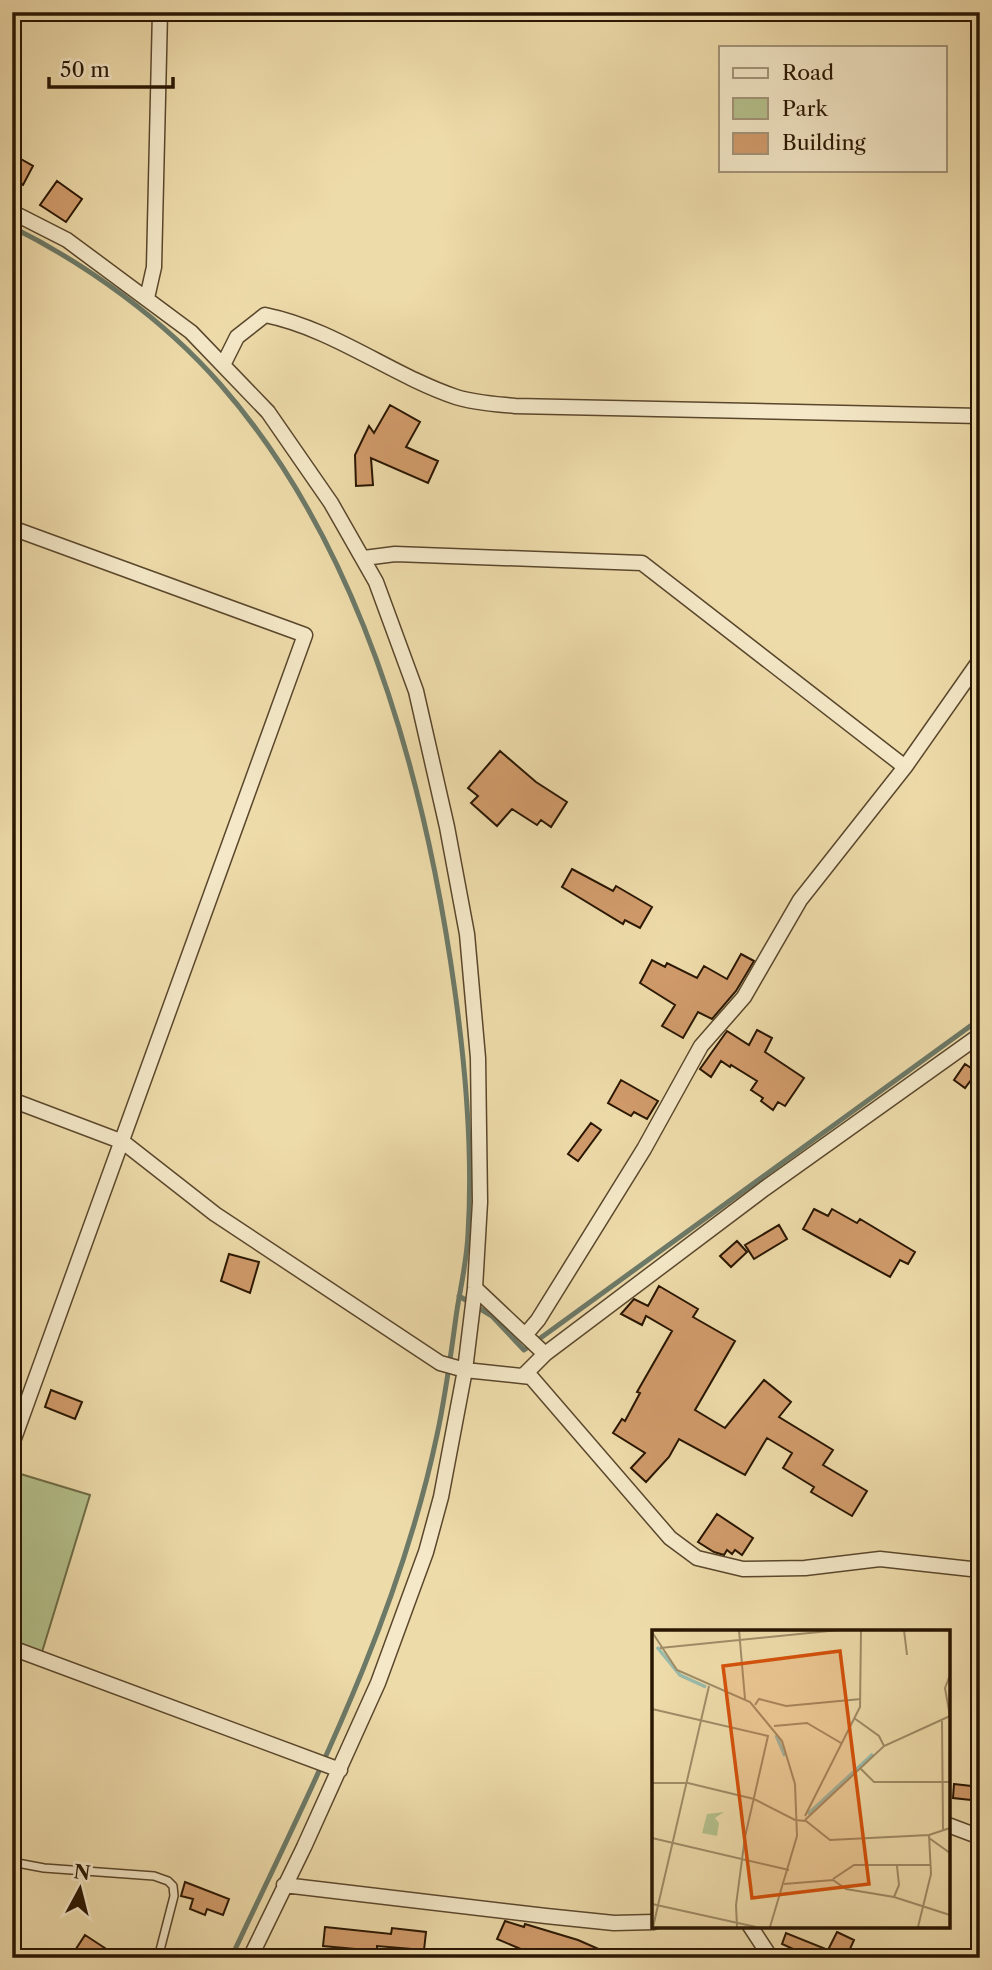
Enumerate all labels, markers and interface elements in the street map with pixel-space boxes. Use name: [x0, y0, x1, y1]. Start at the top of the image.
scale bar: [49, 46, 173, 90]
legend: [719, 46, 946, 172]
text: 50 m: [60, 57, 110, 82]
text: Road: [782, 60, 834, 85]
text: Park: [782, 96, 828, 121]
text: Building: [782, 130, 867, 155]
inset map: [652, 1630, 950, 1928]
north arrow: [46, 1854, 116, 1924]
text: N: [72, 1860, 92, 1885]

